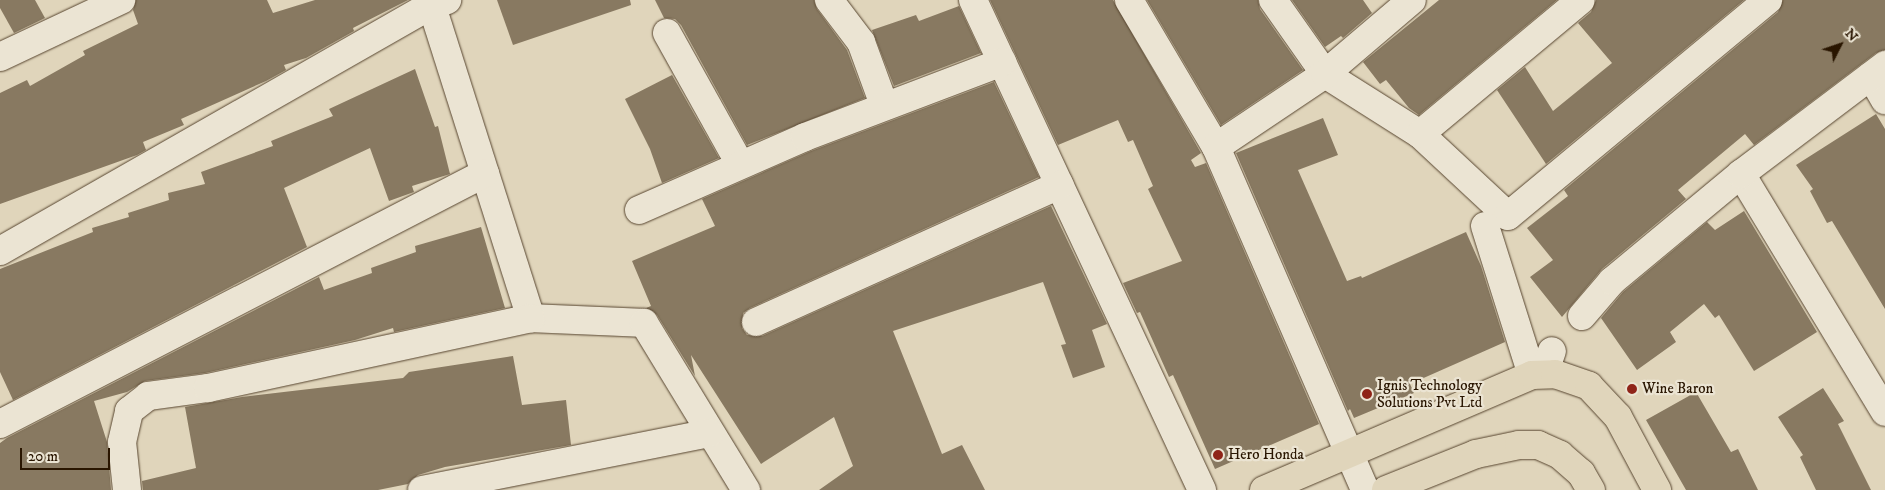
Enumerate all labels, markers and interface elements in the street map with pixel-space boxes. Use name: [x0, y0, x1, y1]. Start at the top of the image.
north arrow: [1815, 20, 1865, 70]
text: N: [1841, 25, 1862, 45]
place label: Ignis Technology Solutions Pvt Ltd: [1377, 376, 1482, 411]
place label: Wine Baron: [1642, 380, 1713, 398]
marker: Wine Baron: [1626, 383, 1638, 395]
marker: Ignis Technology Solutions Pvt Ltd: [1361, 388, 1373, 400]
scale bar: [22, 438, 112, 470]
place label: Hero Honda: [1228, 446, 1304, 464]
text: 20 m: [28, 447, 58, 466]
marker: Hero Honda: [1212, 449, 1224, 461]

